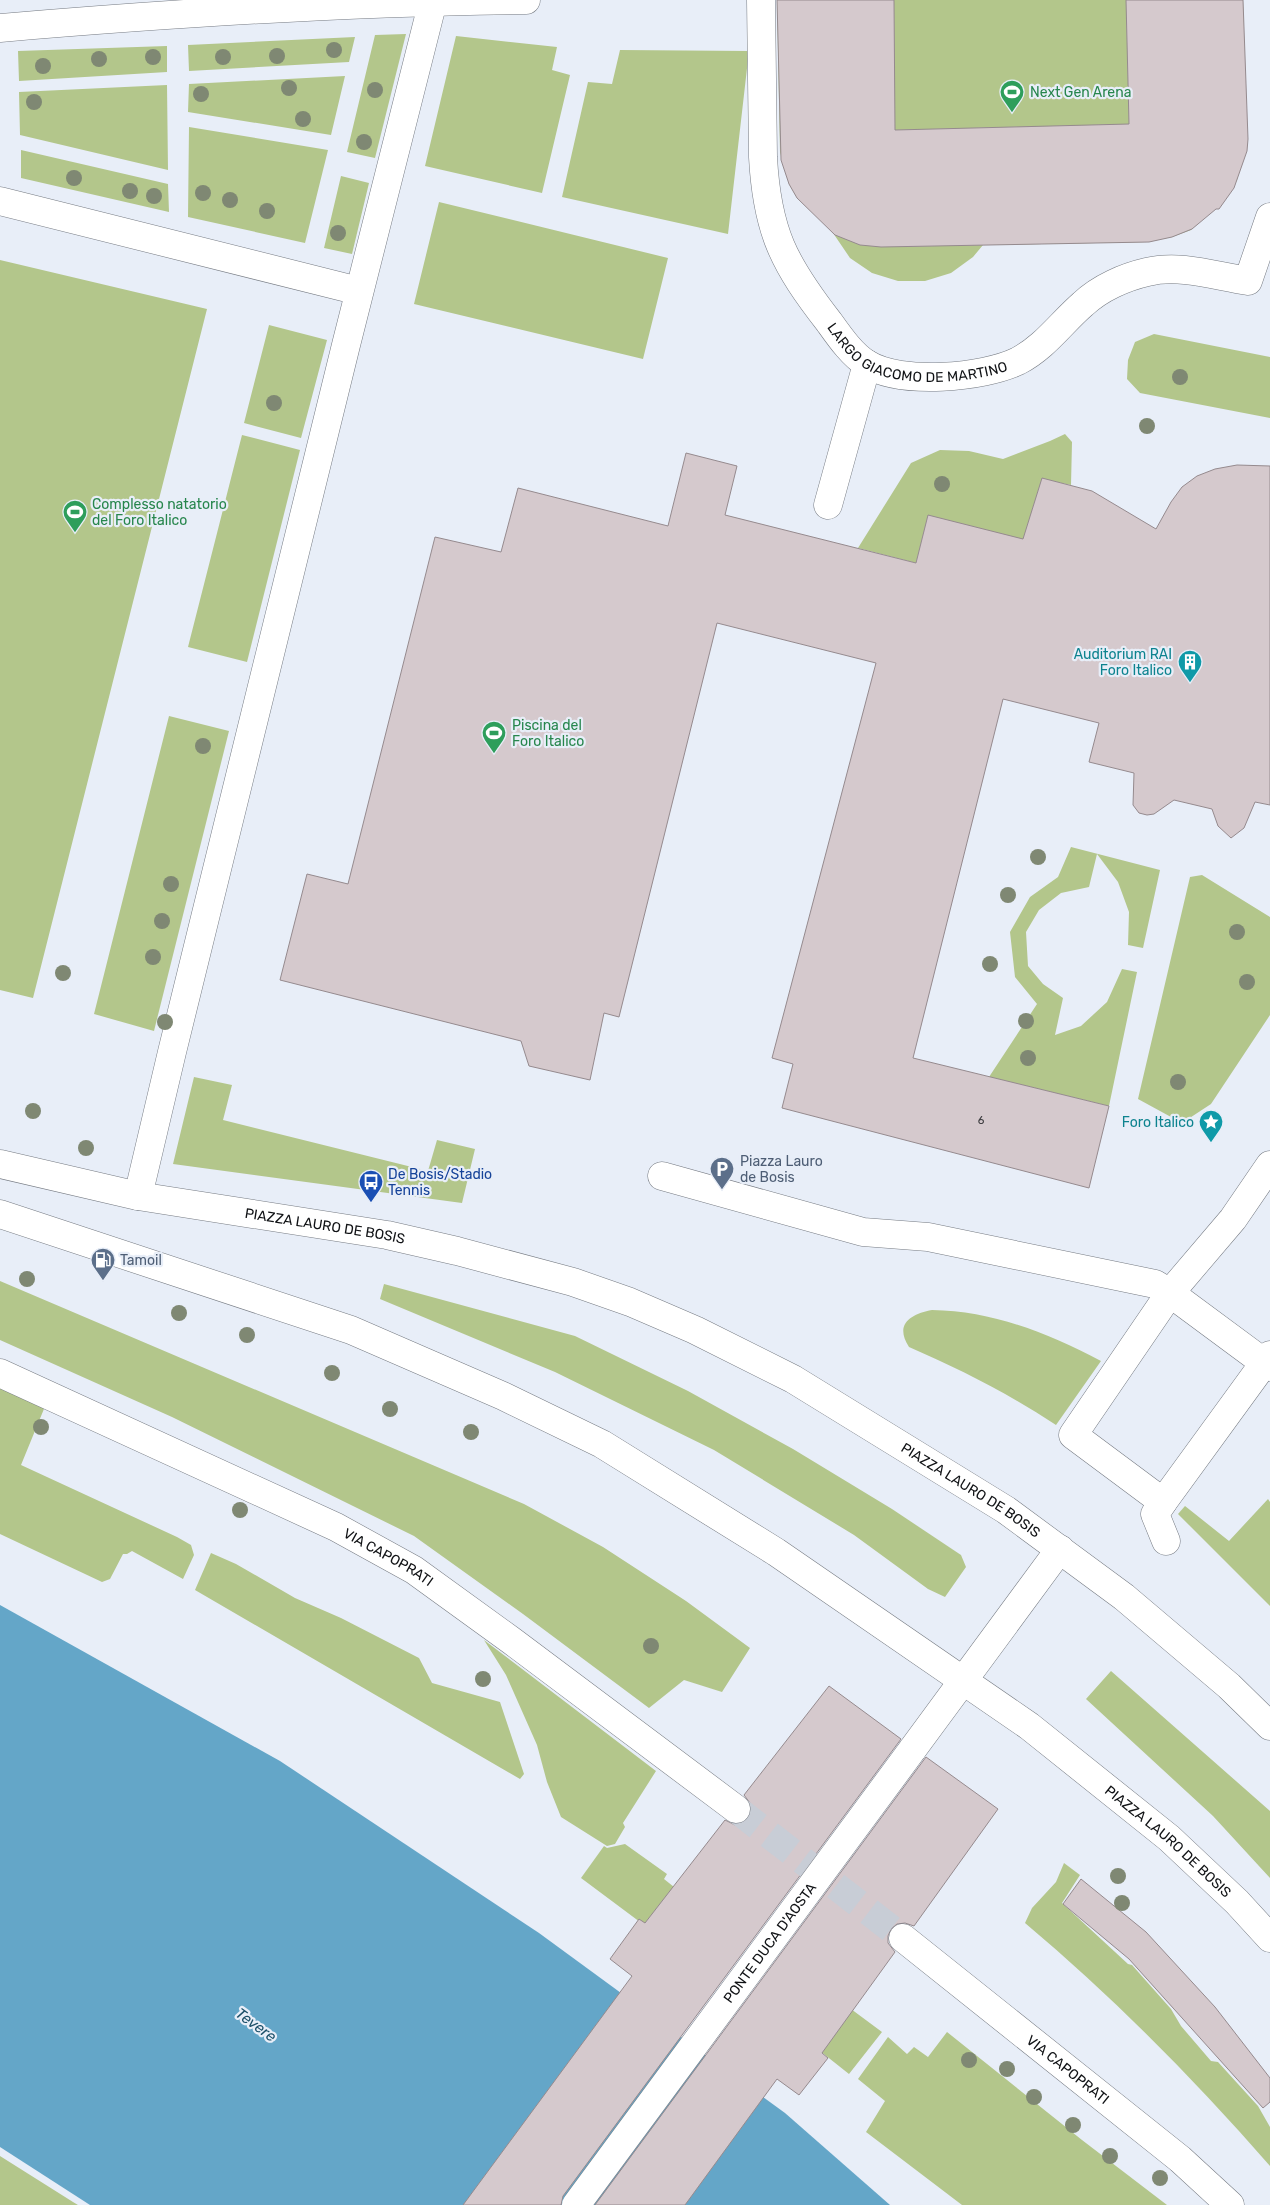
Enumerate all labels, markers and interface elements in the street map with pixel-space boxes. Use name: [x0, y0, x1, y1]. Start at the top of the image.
sports icon: Next Gen Arena: [999, 79, 1025, 113]
place label: Next Gen Arena: [1030, 84, 1131, 101]
street label: LARGO GIACOMO DE MARTINO: [824, 319, 1009, 386]
place label: Complesso natatorio del Foro Italico: [92, 496, 227, 529]
sports icon: Complesso natatorio del Foro Italico: [62, 499, 88, 533]
place label: Auditorium RAI Foro Italico: [1074, 646, 1172, 679]
building icon: Auditorium RAI Foro Italico: [1177, 649, 1203, 683]
place label: Piscina del Foro Italico: [512, 717, 584, 750]
sports icon: Piscina del Foro Italico: [481, 720, 507, 754]
place icon: Foro Italico: [1198, 1109, 1224, 1143]
house number: 6: [978, 1114, 985, 1127]
place label: Foro Italico: [1122, 1114, 1194, 1131]
place label: Piazza Lauro de Bosis: [740, 1153, 823, 1186]
parking icon: Piazza Lauro de Bosis: [709, 1156, 735, 1190]
place label: De Bosis/Stadio Tennis: [388, 1166, 492, 1199]
bus stop icon: De Bosis/Stadio Tennis: [358, 1169, 384, 1203]
street label: PIAZZA LAURO DE BOSIS: [244, 1204, 407, 1247]
fuel station icon: Tamoil: [90, 1247, 116, 1281]
place label: Tamoil: [120, 1252, 162, 1269]
street label: PIAZZA LAURO DE BOSIS: [898, 1439, 1044, 1541]
street label: VIA CAPOPRATI: [341, 1524, 437, 1590]
street label: PIAZZA LAURO DE BOSIS: [1102, 1782, 1235, 1901]
street label: PONTE DUCA D'AOSTA: [720, 1879, 820, 2006]
water label: Tevere: [232, 2004, 280, 2046]
street label: VIA CAPOPRATI: [1023, 2031, 1113, 2108]

